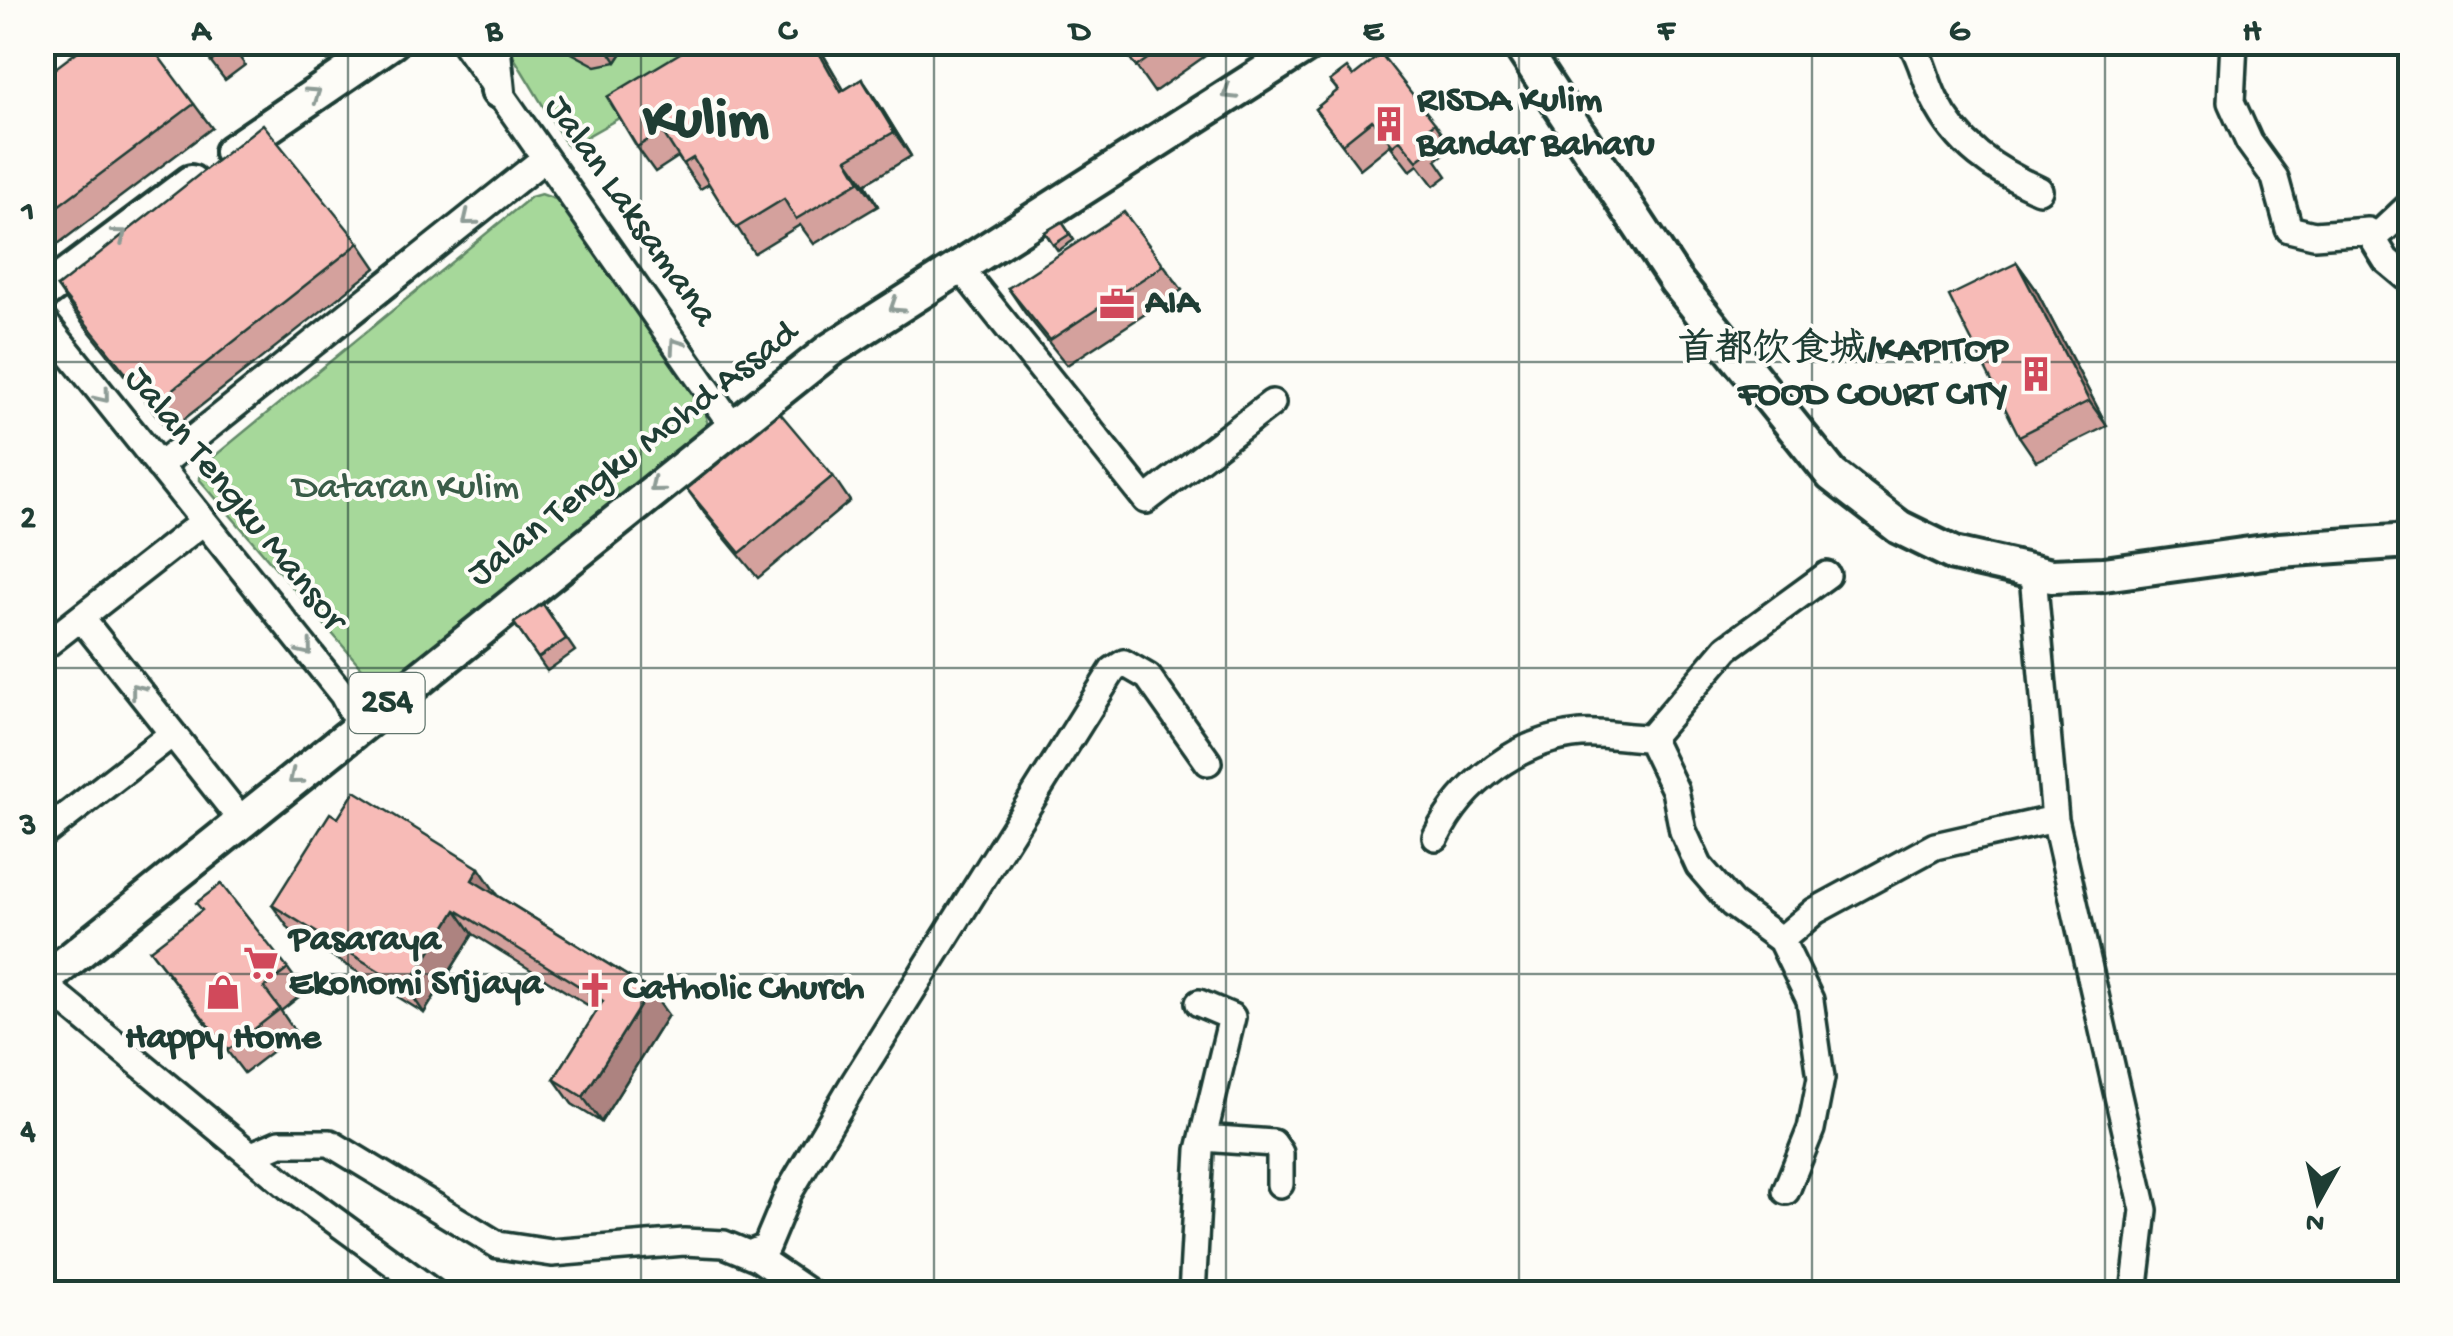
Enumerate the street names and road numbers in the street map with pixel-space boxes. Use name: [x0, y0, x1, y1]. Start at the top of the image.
street label: Jalan Laksamana: [533, 88, 726, 338]
street label: Jalan Tengku Mohd Assad: [460, 311, 810, 598]
street label: Jalan Tengku Mansor: [114, 359, 357, 644]
road number: 254: [350, 673, 424, 733]

